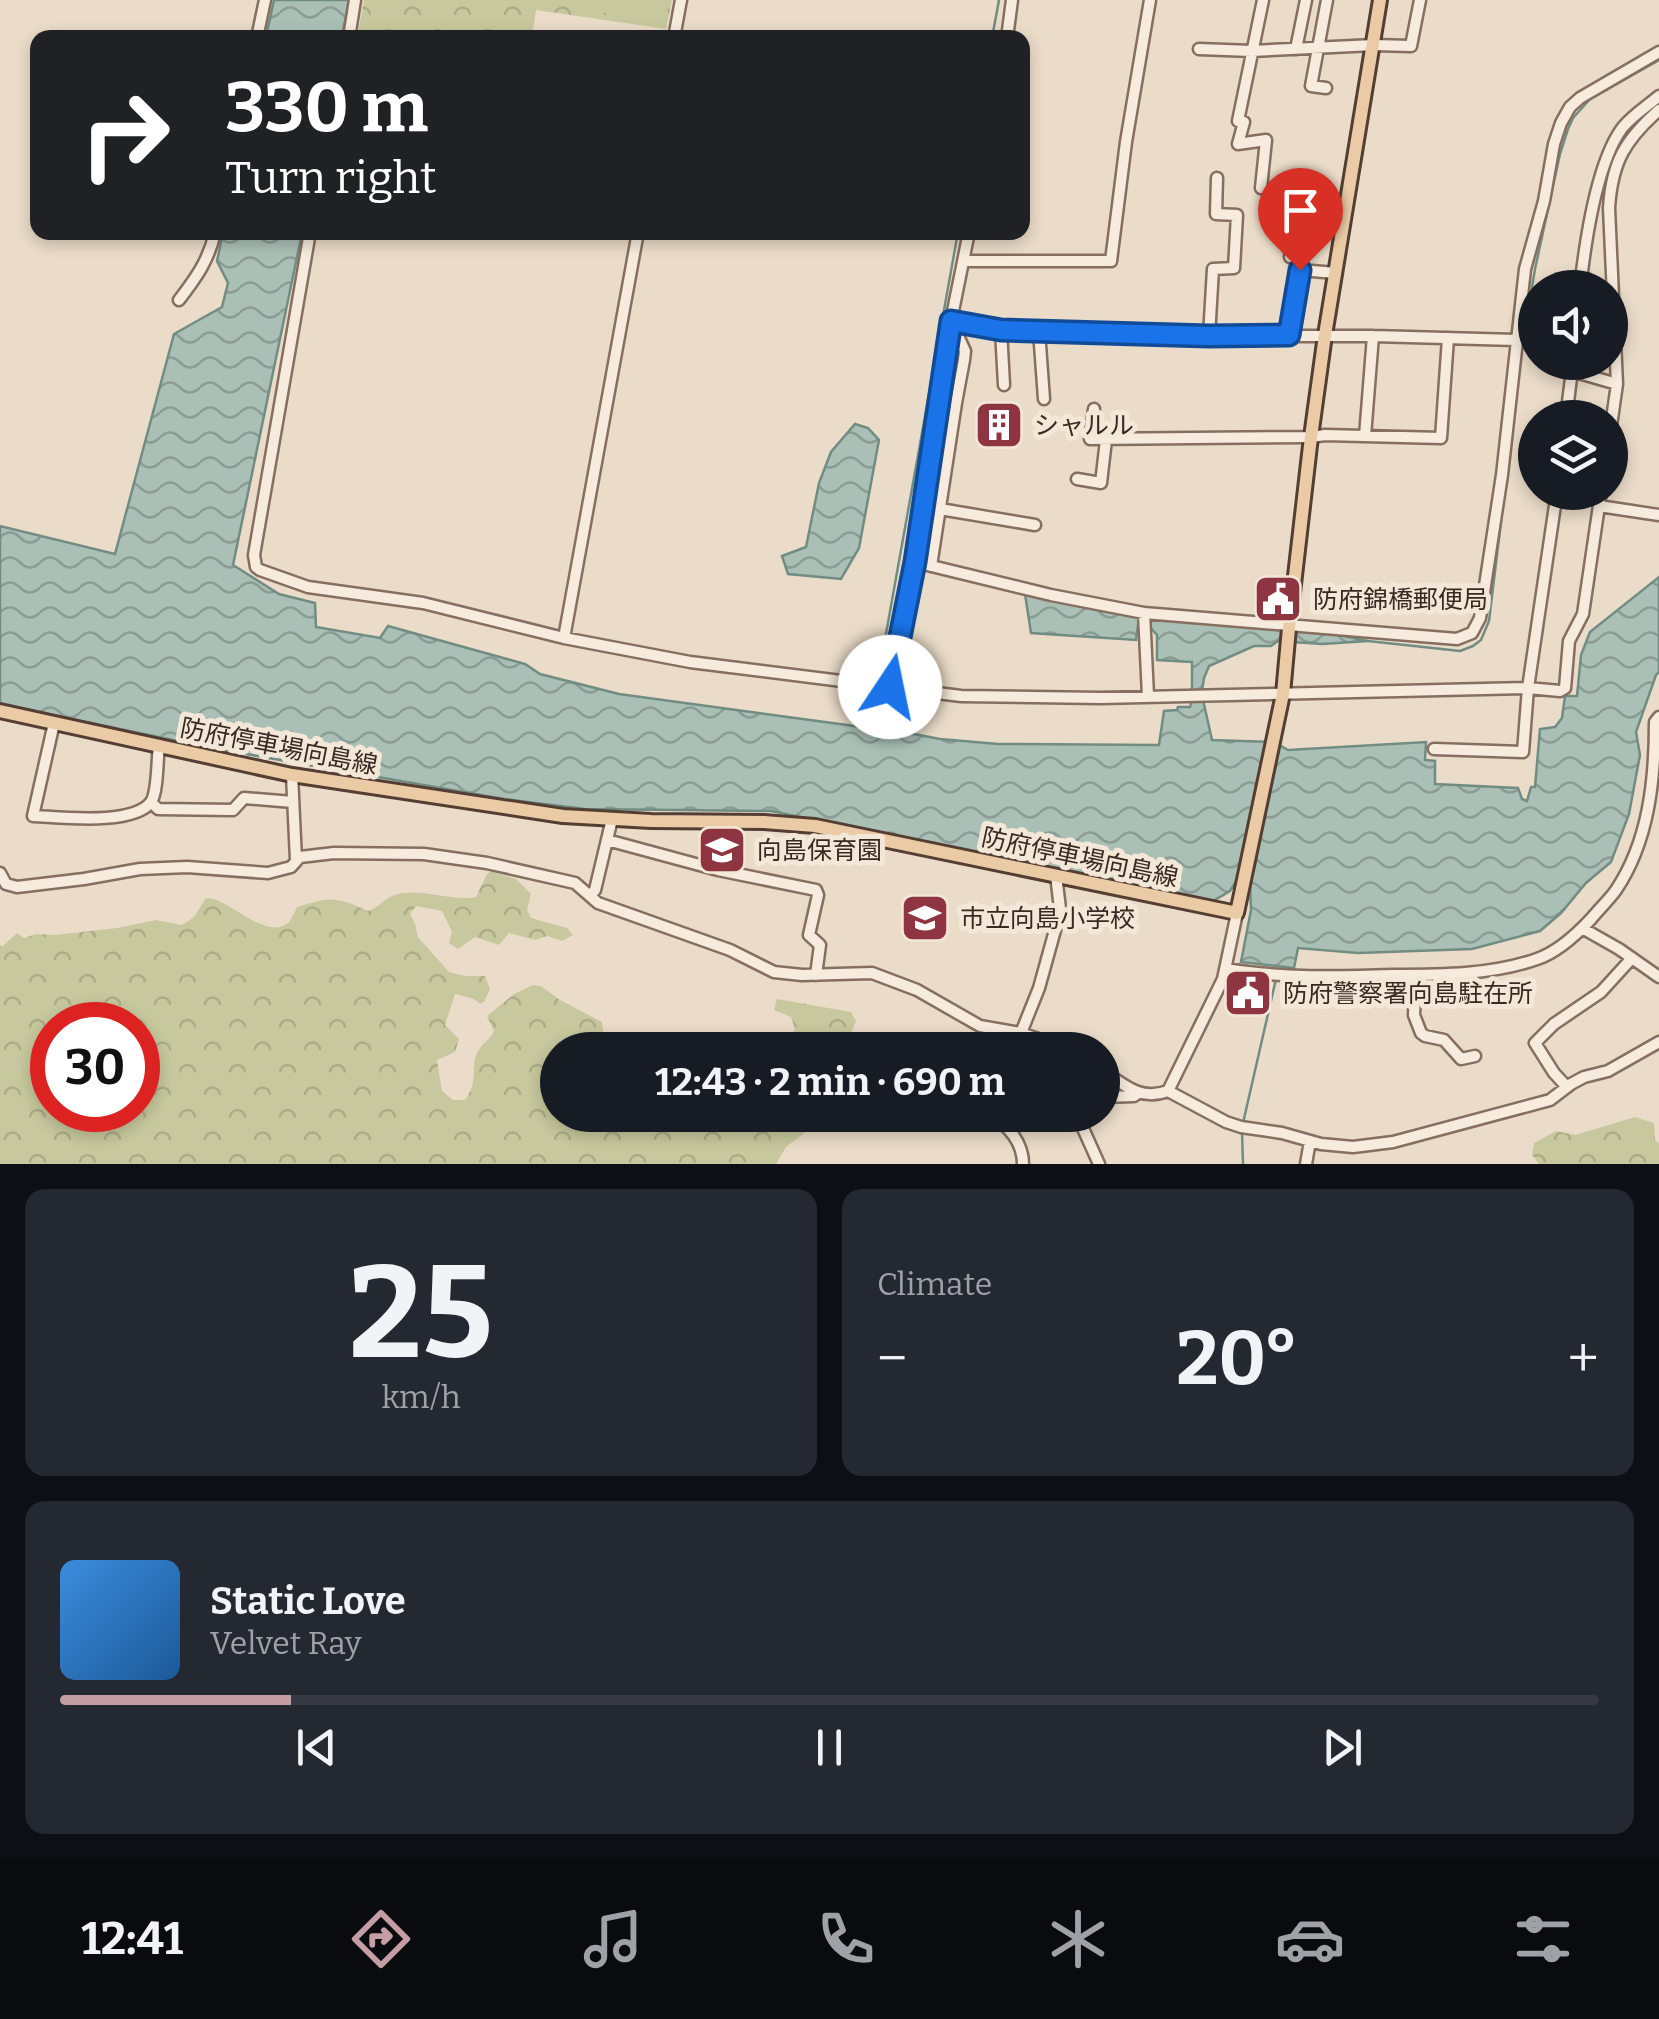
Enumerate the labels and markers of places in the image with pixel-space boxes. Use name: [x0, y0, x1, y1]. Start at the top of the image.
pin: [1258, 168, 1343, 271]
building icon: シャルル: [973, 399, 1025, 451]
place label: シャルル: [1034, 411, 1134, 441]
public building icon: 防府錦橋郵便局: [1252, 573, 1304, 625]
place label: 防府錦橋郵便局: [1313, 585, 1488, 615]
school or university icon: 向島保育園: [696, 824, 748, 876]
place label: 向島保育園: [757, 836, 882, 866]
school or university icon: 市立向島小学校: [899, 892, 951, 944]
place label: 市立向島小学校: [960, 904, 1135, 934]
public building icon: 防府警察署向島駐在所: [1222, 967, 1274, 1019]
place label: 防府警察署向島駐在所: [1283, 979, 1533, 1009]

